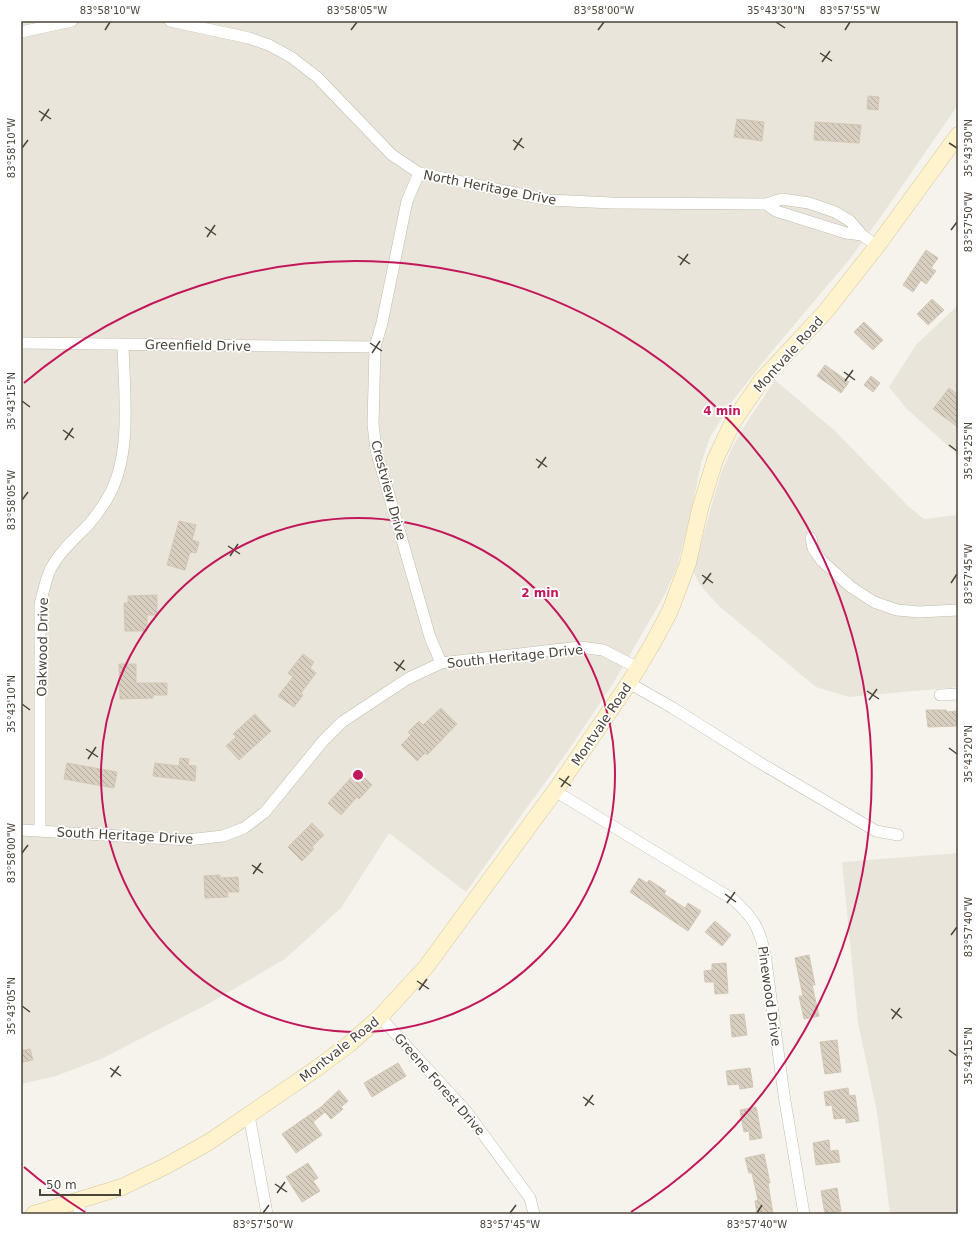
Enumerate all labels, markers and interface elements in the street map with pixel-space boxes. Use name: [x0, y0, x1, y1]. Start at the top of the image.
text: 83°58'10"W: [80, 5, 140, 16]
text: 83°58'05"W: [327, 5, 387, 16]
text: 83°58'00"W: [574, 5, 634, 16]
text: 35°43'30"N: [747, 5, 805, 16]
text: 83°57'55"W: [820, 5, 880, 16]
text: 83°58'10"W: [6, 118, 17, 178]
text: 35°43'30"N: [963, 119, 974, 177]
street label: North Heritage Drive: [422, 167, 558, 208]
text: 83°57'50"W: [963, 192, 974, 252]
street label: Montvale Road: [751, 313, 826, 395]
street label: Greenfield Drive: [145, 337, 251, 354]
text: 35°43'15"N: [6, 372, 17, 430]
text: 4 min: [703, 404, 741, 418]
text: 35°43'25"N: [963, 422, 974, 480]
street label: Crestview Drive: [368, 439, 409, 542]
text: 83°58'05"W: [6, 470, 17, 530]
text: 83°57'45"W: [963, 544, 974, 604]
text: 2 min: [521, 586, 559, 600]
street label: Oakwood Drive: [34, 597, 51, 697]
street label: South Heritage Drive: [446, 642, 584, 671]
text: 35°43'10"N: [6, 675, 17, 733]
street label: Montvale Road: [568, 680, 635, 768]
text: 35°43'20"N: [963, 725, 974, 783]
centre of rings: [351, 768, 365, 782]
text: 83°58'00"W: [6, 823, 17, 883]
street label: South Heritage Drive: [56, 824, 194, 847]
text: 83°57'40"W: [963, 897, 974, 957]
street label: Pinewood Drive: [755, 945, 784, 1047]
text: 35°43'05"N: [6, 977, 17, 1035]
street label: Montvale Road: [297, 1014, 382, 1085]
text: 35°43'15"N: [963, 1027, 974, 1085]
street label: Greene Forest Drive: [391, 1030, 488, 1138]
scale bar: [40, 1171, 120, 1197]
text: 50 m: [46, 1178, 77, 1192]
text: 83°57'50"W: [233, 1219, 293, 1230]
text: 83°57'45"W: [480, 1219, 540, 1230]
text: 83°57'40"W: [727, 1219, 787, 1230]

